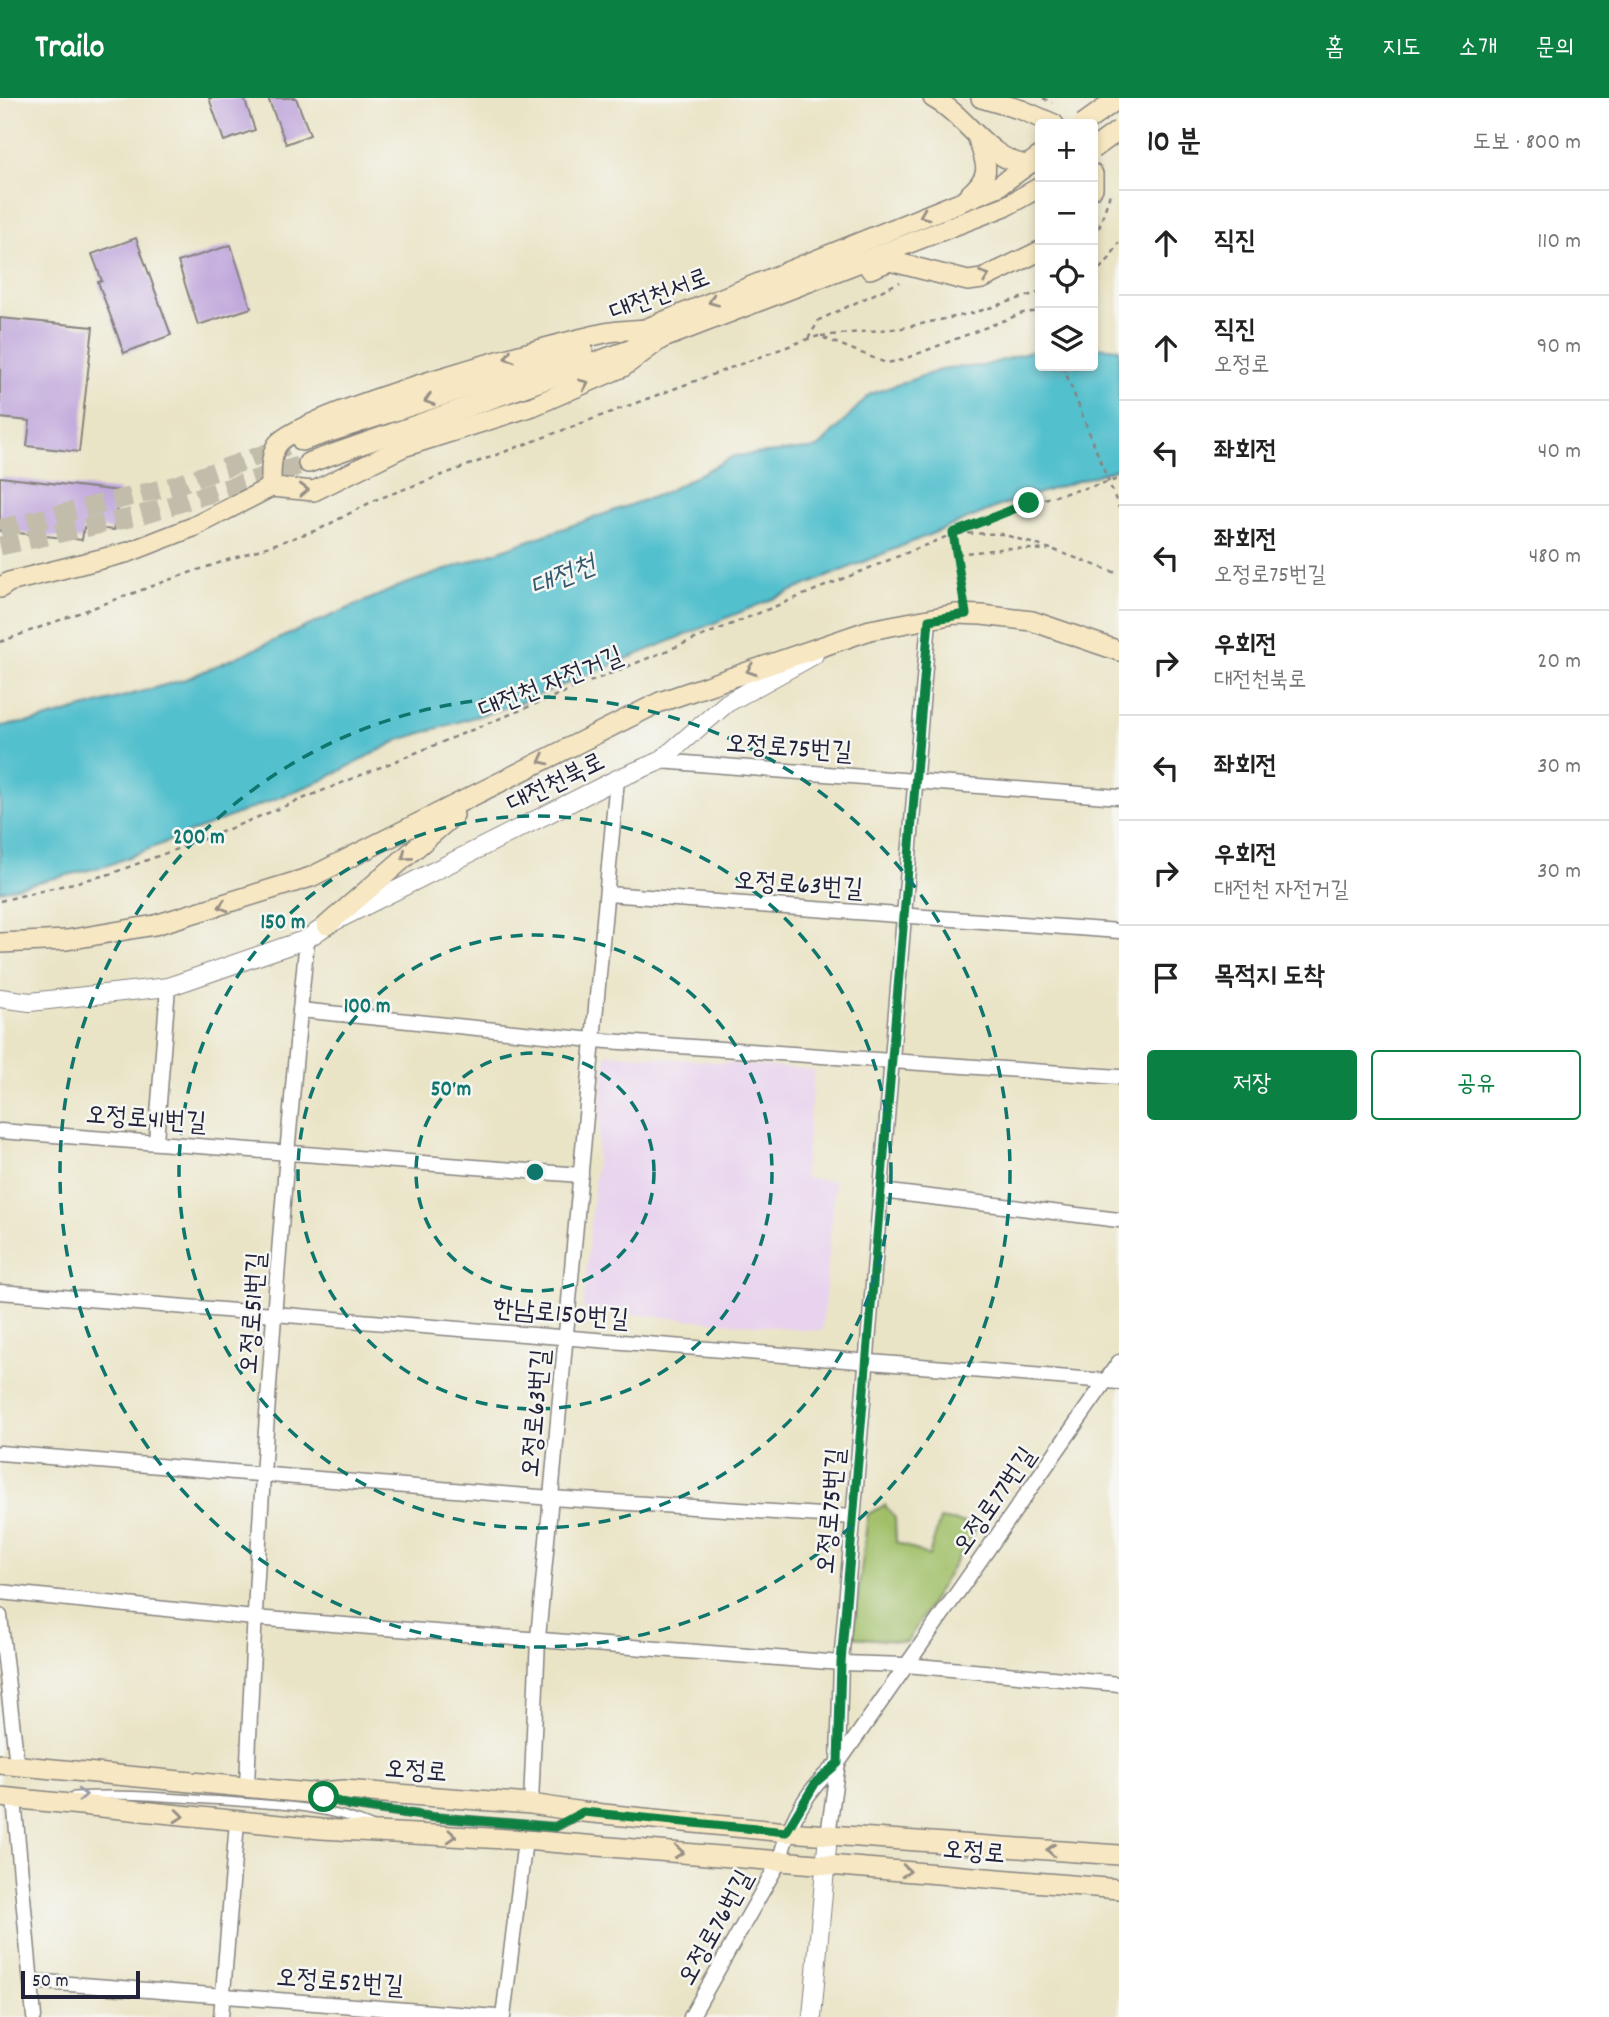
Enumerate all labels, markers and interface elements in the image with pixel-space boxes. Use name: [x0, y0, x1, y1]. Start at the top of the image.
text: Trailo: [35, 26, 105, 73]
text: 홈: [1325, 32, 1344, 66]
text: 지도: [1382, 32, 1421, 66]
text: 소개: [1459, 32, 1497, 66]
text: 문의: [1535, 32, 1574, 66]
map controls: [1035, 119, 1098, 371]
button: +: [1035, 119, 1098, 182]
text: 10 분: [1147, 123, 1201, 166]
text: 도보 · 800 m: [1473, 127, 1581, 160]
button: −: [1035, 182, 1098, 245]
one-way arrow: [918, 207, 930, 221]
icon: ahead: [1147, 224, 1185, 262]
text: 직진: [1214, 224, 1256, 261]
text: 110 m: [1537, 226, 1581, 259]
button: locate: [1035, 245, 1098, 308]
street label: 대전천서로: [605, 260, 716, 332]
one-way arrow: [978, 271, 990, 285]
one-way arrow: [708, 293, 720, 307]
button: layers: [1035, 308, 1098, 371]
text: 직진: [1214, 313, 1256, 350]
icon: ahead: [1147, 329, 1185, 367]
text: 90 m: [1537, 331, 1581, 364]
one-way arrow: [503, 349, 515, 363]
text: 오정로: [1214, 350, 1270, 383]
one-way arrow: [577, 378, 590, 392]
one-way arrow: [423, 392, 435, 406]
icon: left: [1147, 434, 1185, 472]
text: 좌회전: [1214, 434, 1277, 471]
text: 40 m: [1538, 436, 1581, 469]
one-way arrow: [299, 483, 310, 498]
route end: [1013, 487, 1044, 518]
text: 좌회전: [1214, 523, 1277, 560]
icon: left: [1147, 539, 1185, 577]
text: 480 m: [1529, 541, 1581, 574]
water label: 대전천: [525, 547, 605, 610]
text: 오정로75번길: [1214, 560, 1326, 593]
text: 우회전: [1214, 628, 1277, 665]
street label: 대전천 자전거길: [474, 639, 629, 730]
icon: right: [1147, 644, 1185, 682]
text: 20 m: [1537, 646, 1581, 679]
one-way arrow: [746, 662, 758, 676]
text: 대전천북로: [1214, 665, 1307, 698]
street label: 오정로75번길: [724, 727, 853, 772]
street label: 대전천북로: [501, 745, 612, 824]
icon: left: [1147, 749, 1185, 787]
text: 좌회전: [1214, 749, 1277, 786]
text: 30 m: [1537, 751, 1581, 784]
one-way arrow: [538, 752, 550, 766]
text: 200 m: [173, 824, 225, 854]
text: 우회전: [1214, 838, 1277, 875]
one-way arrow: [401, 848, 414, 860]
icon: right: [1147, 854, 1185, 892]
text: 30 m: [1537, 856, 1581, 889]
street label: 오정로63번길: [733, 864, 864, 909]
text: 대전천 자전거길: [1214, 875, 1349, 908]
one-way arrow: [217, 897, 229, 912]
text: 150 m: [260, 909, 306, 939]
icon: arrive: [1147, 959, 1185, 997]
text: 목적지 도착: [1214, 959, 1325, 996]
text: 100 m: [344, 993, 390, 1023]
button: 저장: [1147, 1050, 1357, 1120]
button: 공유: [1371, 1050, 1581, 1120]
text: 50 m: [431, 1076, 471, 1106]
street label: 오정로41번길: [84, 1098, 208, 1143]
centre of rings: [523, 1160, 547, 1184]
street label: 오정로51번길: [232, 1251, 277, 1376]
street label: 한남로150번길: [491, 1291, 630, 1340]
street label: 오정로63번길: [513, 1347, 562, 1479]
street label: 오정로77번길: [945, 1440, 1047, 1564]
street label: 오정로75번길: [809, 1447, 856, 1576]
street label: 오정로: [383, 1752, 448, 1793]
route start: [308, 1781, 339, 1812]
one-way arrow: [77, 1788, 88, 1803]
one-way arrow: [174, 1808, 185, 1823]
one-way arrow: [447, 1828, 458, 1843]
street label: 오정로: [941, 1832, 1007, 1875]
one-way arrow: [1045, 1843, 1056, 1858]
one-way arrow: [674, 1844, 685, 1859]
one-way arrow: [901, 1863, 912, 1878]
street label: 오정로76번길: [670, 1864, 764, 1993]
street label: 오정로52번길: [275, 1961, 405, 2006]
scale bar: [21, 1968, 140, 2000]
text: 50 m: [32, 1969, 69, 1996]

